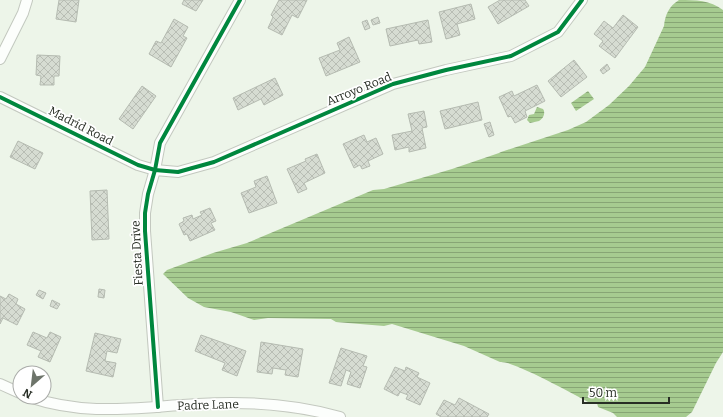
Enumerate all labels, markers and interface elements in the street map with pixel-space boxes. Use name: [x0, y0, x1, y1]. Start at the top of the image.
street label: Arroyo Road: [325, 70, 393, 108]
street label: Madrid Road: [46, 104, 116, 148]
street label: Fiesta Drive: [128, 220, 146, 286]
north arrow: [12, 365, 52, 405]
scale bar: [583, 379, 669, 405]
text: N: [20, 385, 34, 401]
text: 50 m: [589, 386, 618, 400]
street label: Padre Lane: [177, 397, 239, 413]

